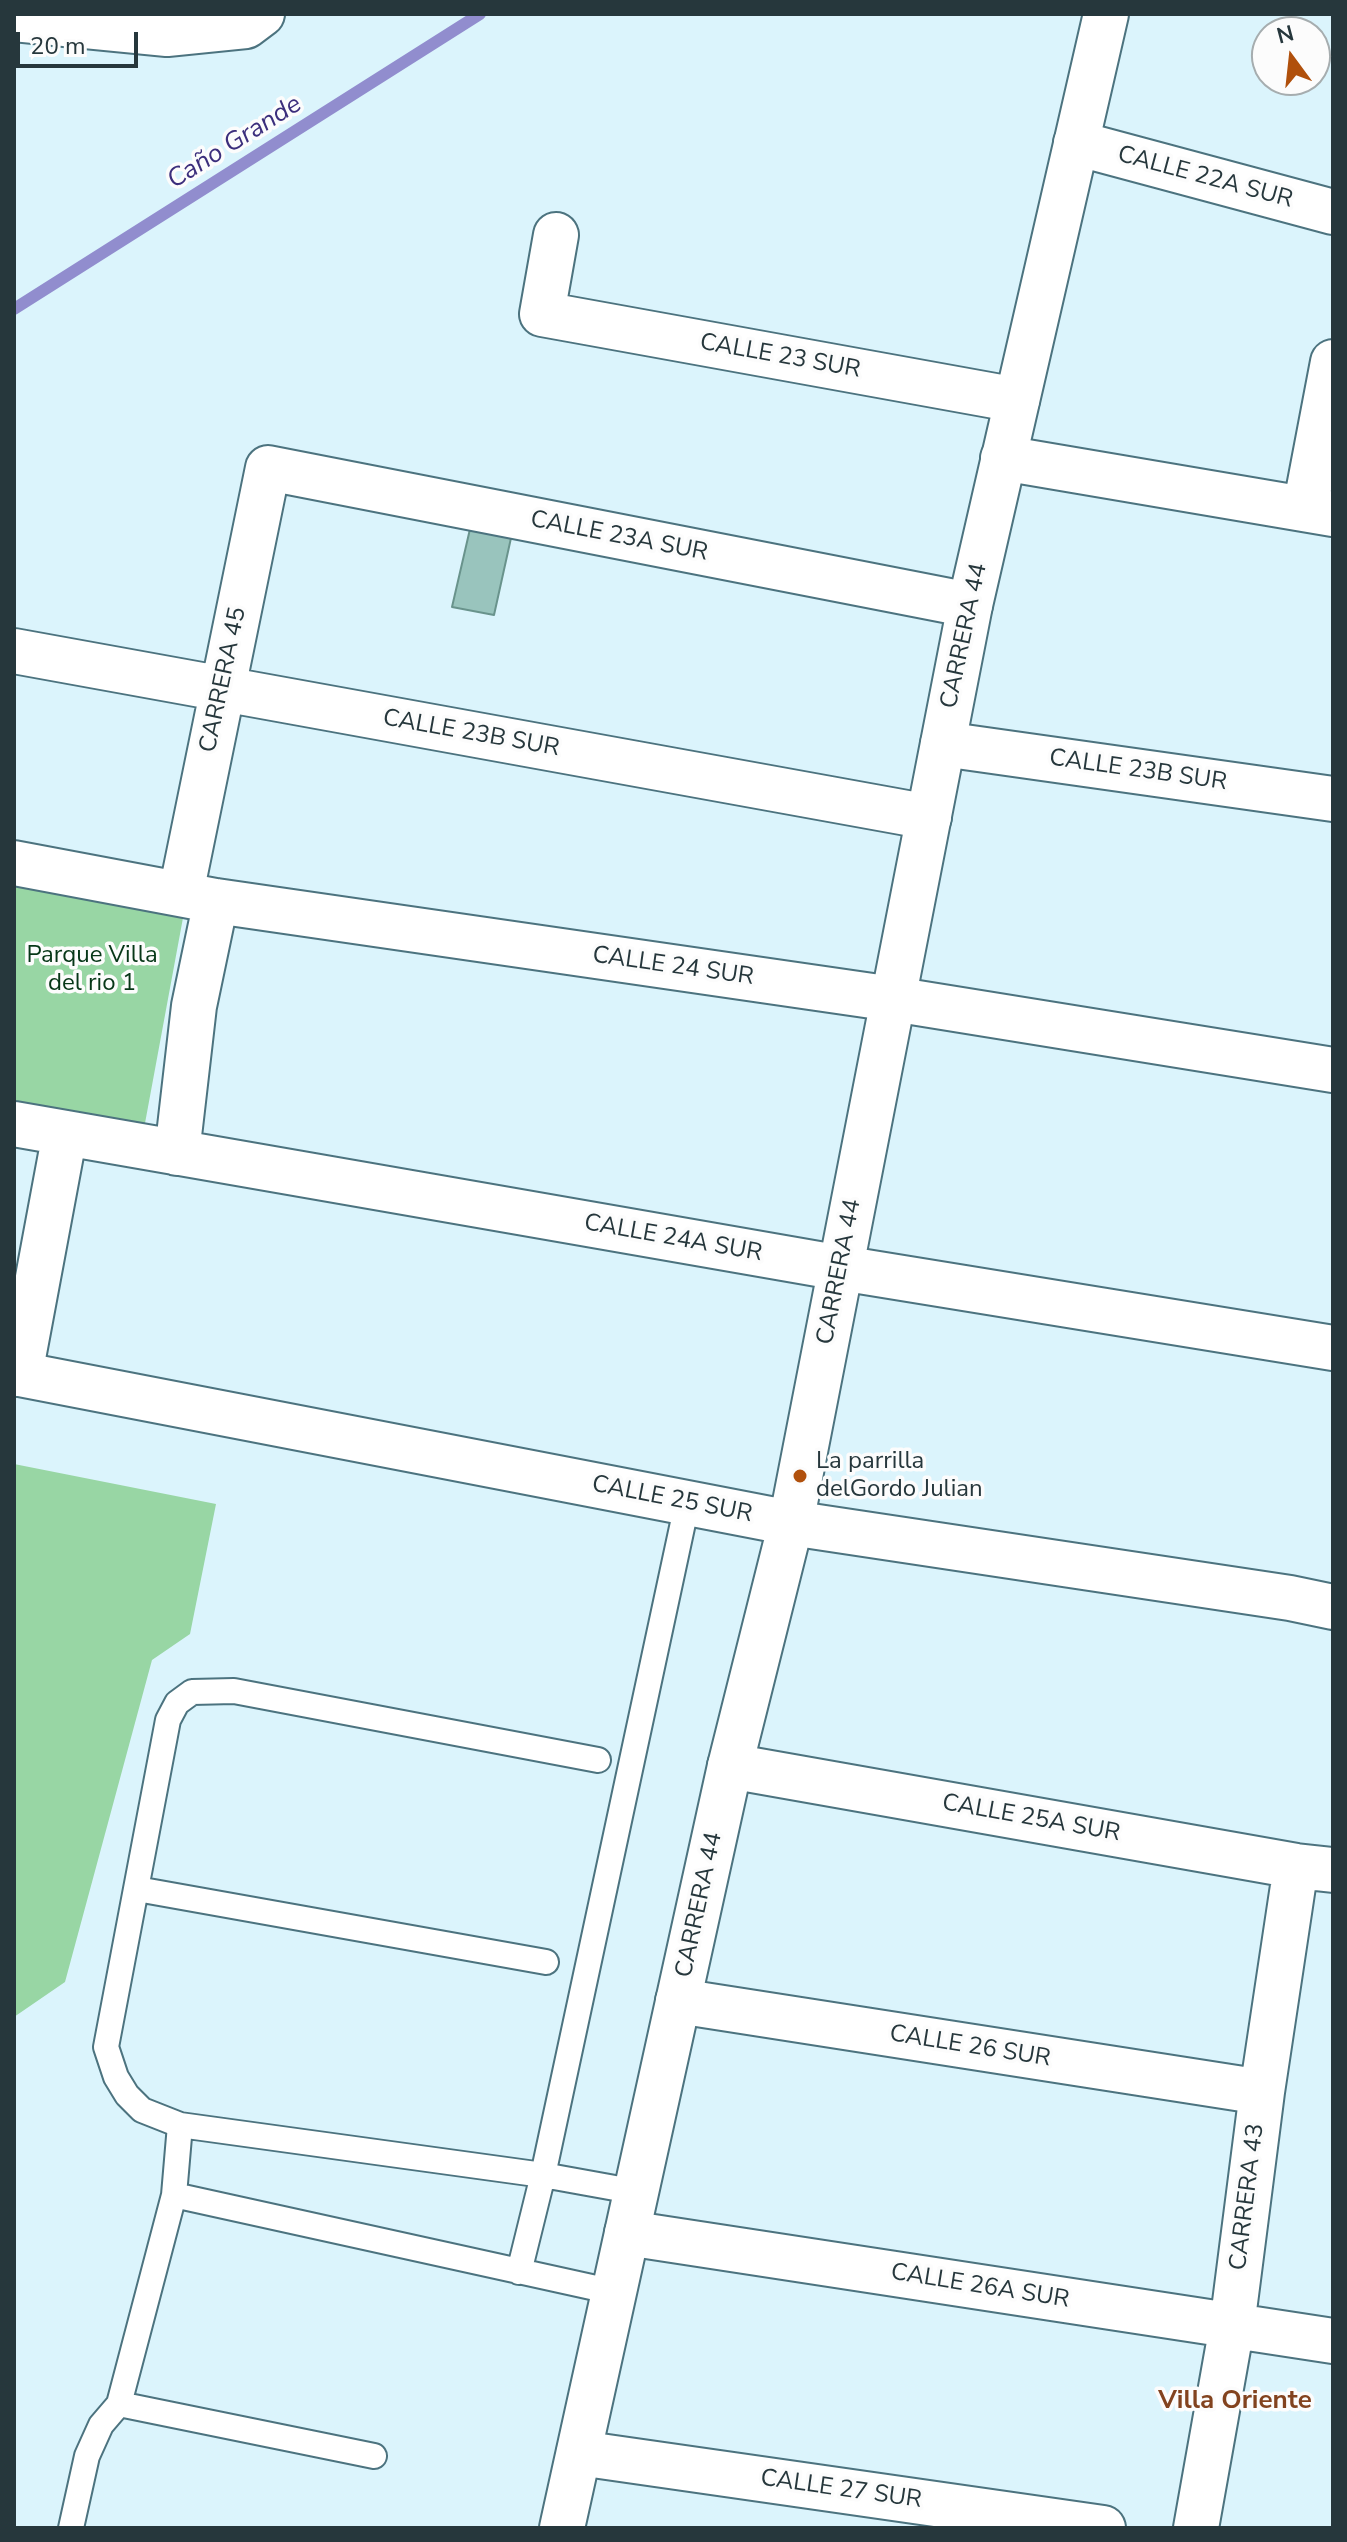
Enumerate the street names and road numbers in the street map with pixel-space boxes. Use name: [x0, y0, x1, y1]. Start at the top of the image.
street label: CALLE 22A SUR: [1114, 141, 1296, 215]
street label: CALLE 23 SUR: [697, 329, 863, 385]
street label: CALLE 23A SUR: [528, 506, 710, 568]
street label: CARRERA 44: [936, 561, 994, 711]
street label: CARRERA 45: [195, 605, 253, 755]
street label: CALLE 23B SUR: [380, 704, 562, 764]
street label: CALLE 23B SUR: [1047, 744, 1229, 798]
street label: CALLE 24 SUR: [590, 941, 756, 993]
street label: CARRERA 44: [812, 1197, 868, 1347]
street label: CALLE 24A SUR: [582, 1209, 764, 1269]
street label: CALLE 25 SUR: [589, 1470, 755, 1530]
street label: CALLE 25A SUR: [940, 1789, 1122, 1849]
street label: CARRERA 44: [671, 1830, 729, 1980]
street label: CALLE 26 SUR: [887, 2020, 1053, 2074]
street label: CARRERA 43: [1225, 2122, 1271, 2272]
street label: CALLE 26A SUR: [889, 2259, 1071, 2315]
street label: CALLE 27 SUR: [758, 2464, 924, 2516]

